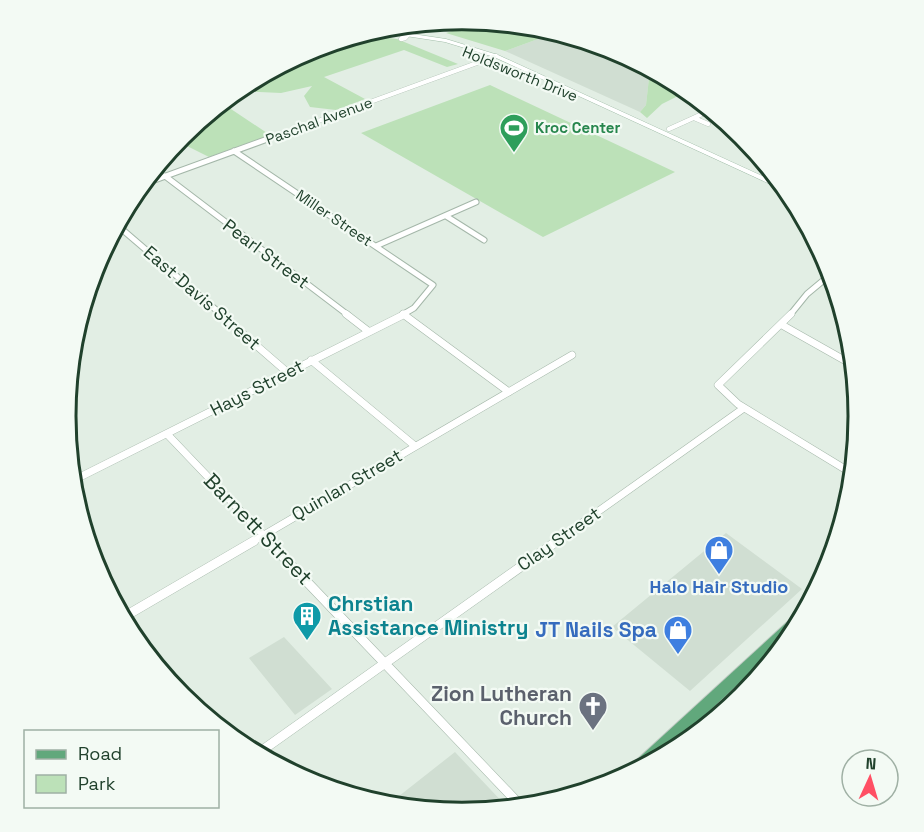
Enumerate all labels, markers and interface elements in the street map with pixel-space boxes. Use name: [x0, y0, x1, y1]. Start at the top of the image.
street label: Holdsworth Drive: [460, 42, 581, 105]
street label: Paschal Avenue: [263, 92, 375, 149]
sports icon: Kroc Center: [498, 112, 530, 154]
place label: Kroc Center: [535, 118, 620, 137]
street label: Miller Street: [292, 185, 376, 250]
street label: Pearl Street: [219, 214, 314, 294]
street label: East Davis Street: [139, 241, 266, 355]
street label: Hays Street: [206, 354, 307, 421]
street label: Quinlan Street: [287, 444, 406, 526]
street label: Barnett Street: [198, 467, 318, 590]
street label: Clay Street: [512, 501, 605, 576]
shop icon: Halo Hair Studio: [703, 534, 735, 576]
place label: Halo Hair Studio: [650, 575, 788, 598]
place label: Chrstian Assistance Ministry: [328, 590, 528, 641]
building icon: Chrstian Assistance Ministry: [291, 600, 323, 642]
shop icon: JT Nails Spa: [662, 614, 694, 656]
place label: JT Nails Spa: [535, 616, 657, 643]
place label: Zion Lutheran Church: [431, 680, 572, 731]
church icon: Zion Lutheran Church: [577, 690, 609, 732]
legend: [24, 730, 219, 808]
text: Road: [78, 742, 122, 765]
north arrow: [840, 748, 900, 808]
text: N: [865, 753, 877, 774]
text: Park: [78, 772, 116, 795]

